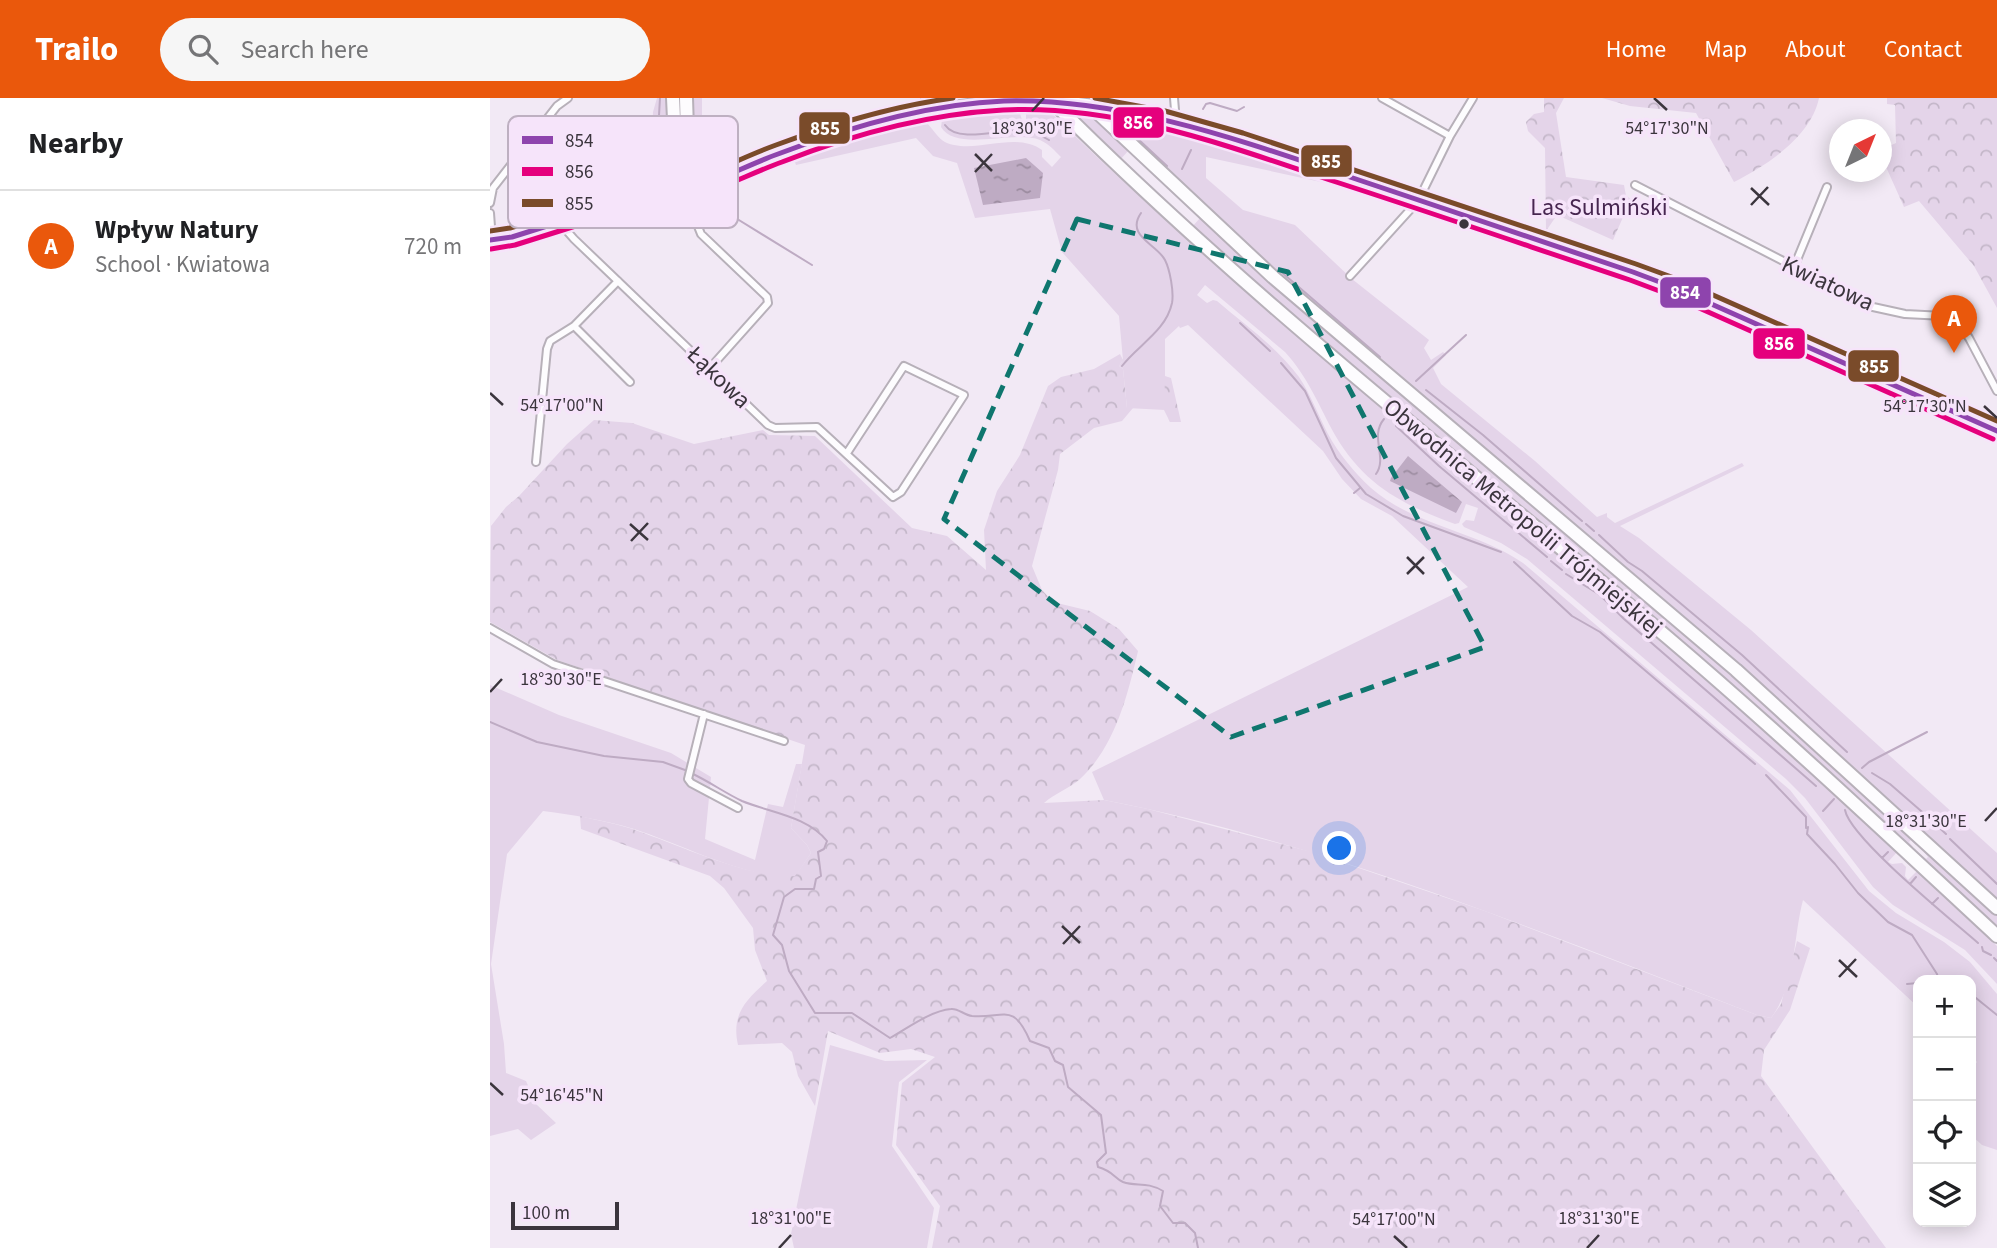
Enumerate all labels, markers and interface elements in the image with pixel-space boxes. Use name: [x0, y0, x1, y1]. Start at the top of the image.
search box: [160, 18, 650, 81]
text: Trailo: [35, 26, 118, 73]
icon: search: [184, 30, 222, 68]
text: Search here: [240, 31, 369, 68]
text: Home: [1606, 32, 1666, 67]
text: Map: [1704, 32, 1747, 67]
text: About: [1785, 32, 1846, 67]
text: Contact: [1884, 32, 1962, 67]
line badge: 856: [1112, 106, 1165, 139]
text: 856: [1123, 110, 1153, 137]
line badge: 855: [798, 111, 851, 145]
legend: [508, 116, 738, 228]
text: 855: [810, 116, 840, 143]
text: 18°30'30"E: [991, 116, 1073, 141]
text: 54°17'30"N: [1625, 116, 1709, 141]
north arrow: [1829, 119, 1892, 182]
text: Nearby: [28, 122, 123, 165]
text: 854: [565, 128, 593, 155]
line badge: 855: [1300, 144, 1353, 178]
text: 855: [1311, 149, 1341, 176]
text: 856: [565, 159, 593, 186]
park label: Las Sulmiński: [1530, 190, 1668, 225]
text: 855: [565, 191, 593, 218]
text: Wpływ Natury: [95, 211, 259, 248]
unlabelled marker: [1457, 217, 1471, 231]
text: A: [44, 230, 58, 263]
text: 720 m: [404, 230, 462, 263]
street label: Kwiatowa: [1776, 247, 1880, 320]
text: School · Kwiatowa: [95, 248, 270, 281]
line badge: 854: [1659, 276, 1712, 309]
text: 854: [1670, 280, 1700, 307]
pin: A: [1931, 295, 1977, 353]
line badge: 856: [1752, 327, 1806, 360]
text: 856: [1764, 331, 1794, 358]
street label: Łąkowa: [678, 337, 759, 417]
line badge: 855: [1847, 349, 1900, 383]
text: 855: [1859, 354, 1889, 381]
street label: Obwodnica Metropolii Trójmiejskiej: [1376, 390, 1670, 645]
text: 54°17'00"N: [520, 393, 604, 418]
text: 54°17'30"N: [1883, 394, 1967, 419]
text: 18°30'30"E: [520, 667, 602, 692]
text: 18°31'30"E: [1885, 809, 1967, 834]
your location: [1322, 831, 1356, 865]
map controls: [1913, 975, 1976, 1227]
button: +: [1913, 975, 1976, 1038]
button: −: [1913, 1038, 1976, 1101]
text: 54°16'45"N: [520, 1083, 604, 1108]
button: locate: [1913, 1101, 1976, 1164]
button: layers: [1913, 1164, 1976, 1227]
scale bar: [511, 1199, 620, 1231]
text: 100 m: [522, 1200, 570, 1227]
text: 18°31'00"E: [750, 1206, 832, 1231]
text: 18°31'30"E: [1558, 1206, 1640, 1231]
text: 54°17'00"N: [1352, 1207, 1436, 1232]

